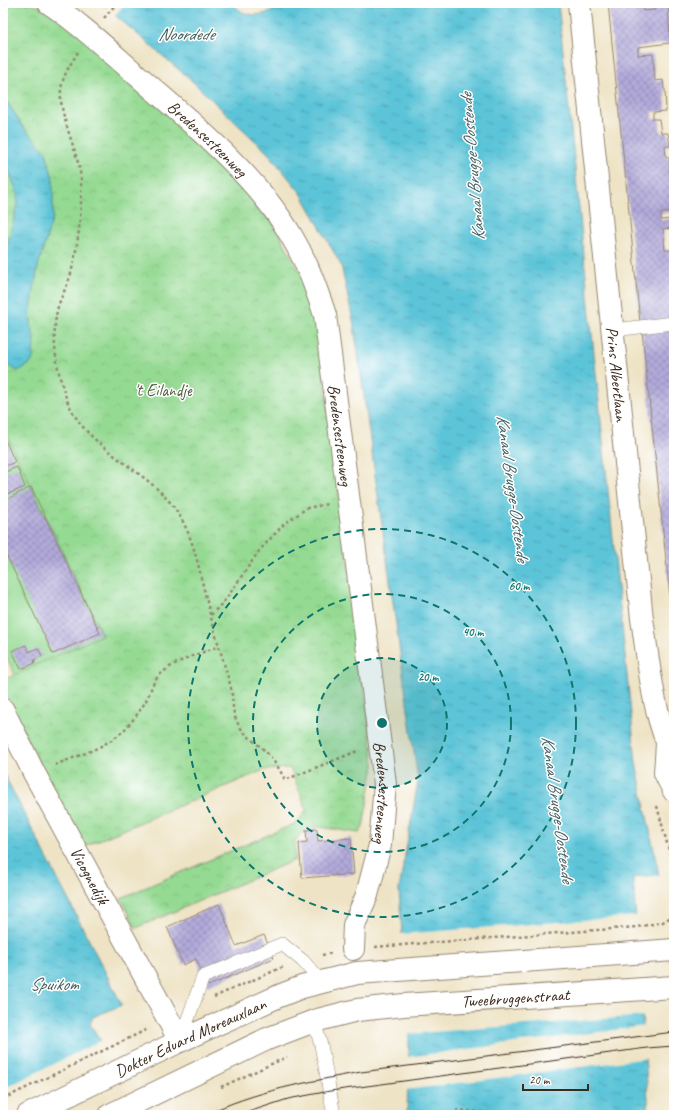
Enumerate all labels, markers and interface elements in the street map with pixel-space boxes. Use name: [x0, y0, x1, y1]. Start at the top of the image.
water label: Noordede: [158, 23, 217, 45]
water label: Kanaal Brugge-Oostende: [454, 89, 489, 241]
street label: Bredensesteenweg: [163, 96, 252, 182]
street label: Prins Albertlaan: [601, 326, 632, 424]
park label: 't Eilandje: [135, 380, 193, 401]
street label: Bredensesteenweg: [323, 383, 357, 488]
water label: Kanaal Brugge-Oostende: [492, 413, 535, 566]
text: 60 m: [509, 578, 531, 594]
text: 40 m: [463, 624, 484, 640]
text: 20 m: [418, 669, 439, 685]
centre of rings: [375, 716, 389, 730]
water label: Kanaal Brugge-Oostende: [537, 734, 580, 887]
street label: Bredensesteenweg: [369, 740, 395, 845]
street label: Vicognedijk: [65, 843, 114, 910]
water label: Spuikom: [30, 973, 80, 995]
street label: Tweebruggenstraat: [461, 984, 572, 1012]
street label: Dokter Eduard Moreauxlaan: [112, 993, 271, 1082]
scale bar: [523, 1066, 588, 1092]
text: 20 m: [529, 1072, 551, 1088]

